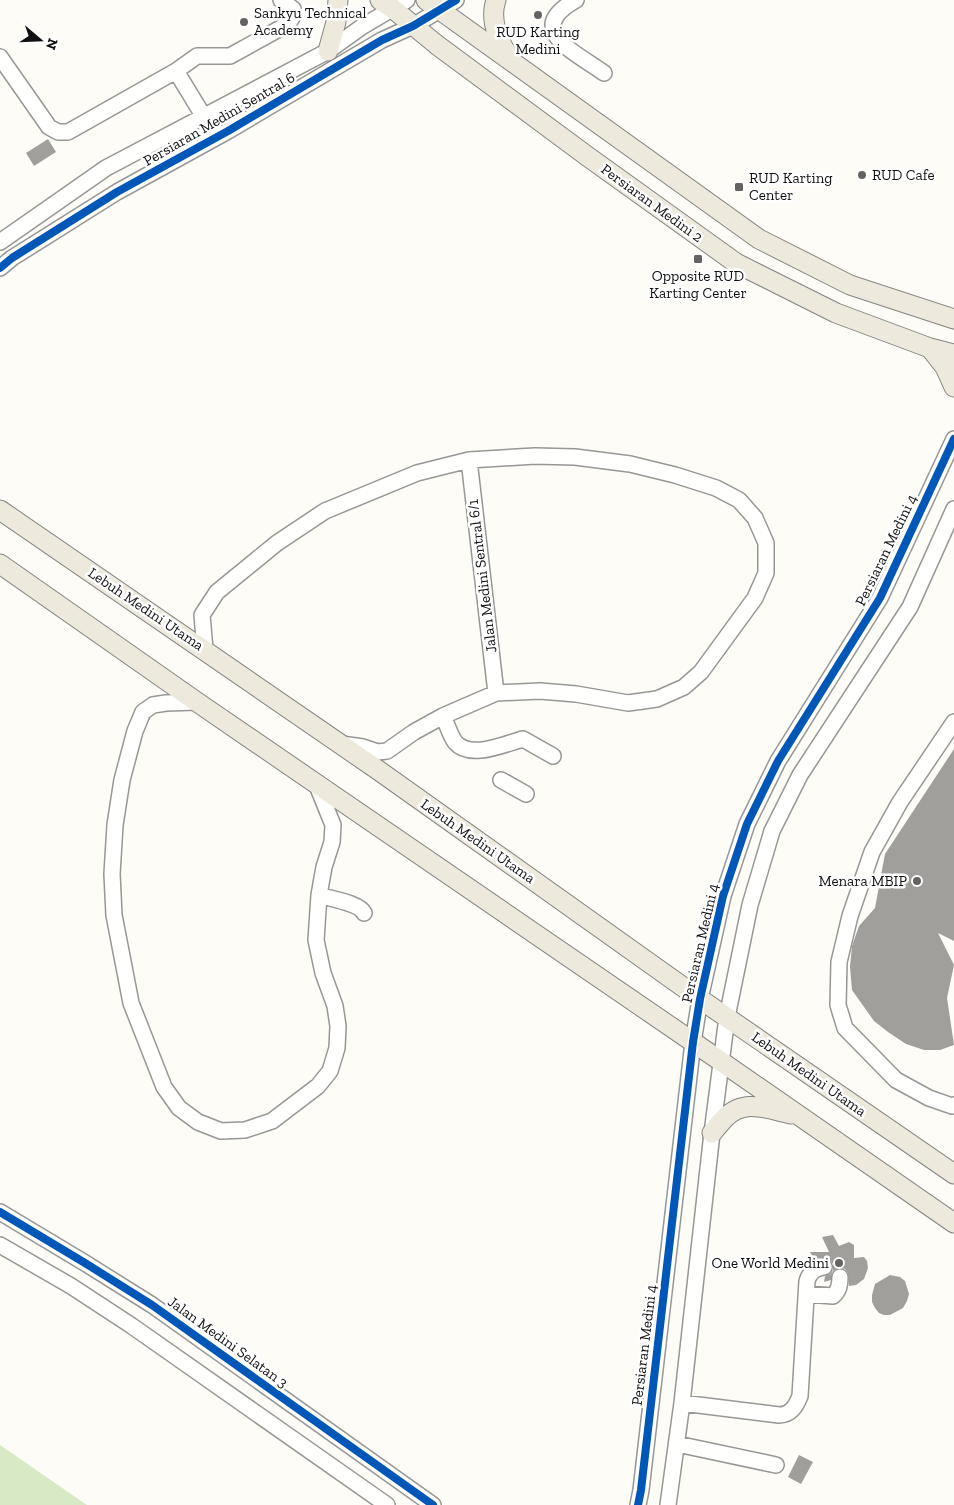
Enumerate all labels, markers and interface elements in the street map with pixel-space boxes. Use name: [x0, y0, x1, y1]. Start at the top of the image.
place label: Sankyu Technical Academy: [254, 4, 367, 39]
marker: RUD Karting Medini: [532, 9, 544, 21]
north arrow: [15, 15, 65, 65]
marker: Sankyu Technical Academy: [238, 16, 250, 28]
place label: RUD Karting Medini: [496, 23, 580, 58]
text: N: [42, 36, 62, 52]
street label: Persiaran Medini Sentral 6: [140, 68, 298, 170]
street label: Persiaran Medini 2: [598, 160, 707, 246]
place label: RUD Cafe: [872, 166, 934, 184]
place label: RUD Karting Center: [749, 169, 833, 204]
marker: RUD Cafe: [856, 169, 868, 181]
marker: RUD Karting Center: [733, 181, 745, 193]
marker: Opposite RUD Karting Center: [692, 253, 704, 265]
place label: Opposite RUD Karting Center: [649, 267, 747, 302]
street label: Persiaran Medini 4: [851, 491, 921, 609]
street label: Jalan Medini Sentral 6/1: [464, 498, 500, 654]
street label: Lebuh Medini Utama: [85, 564, 207, 654]
street label: Lebuh Medini Utama: [417, 795, 539, 887]
place label: Menara MBIP: [819, 872, 907, 890]
marker: Menara MBIP: [911, 875, 923, 887]
street label: Persiaran Medini 4: [678, 882, 722, 1004]
street label: Lebuh Medini Utama: [748, 1028, 870, 1120]
place label: One World Medini: [712, 1254, 829, 1272]
marker: One World Medini: [833, 1257, 845, 1269]
street label: Persiaran Medini 4: [628, 1283, 660, 1407]
street label: Jalan Medini Selatan 3: [164, 1292, 292, 1392]

